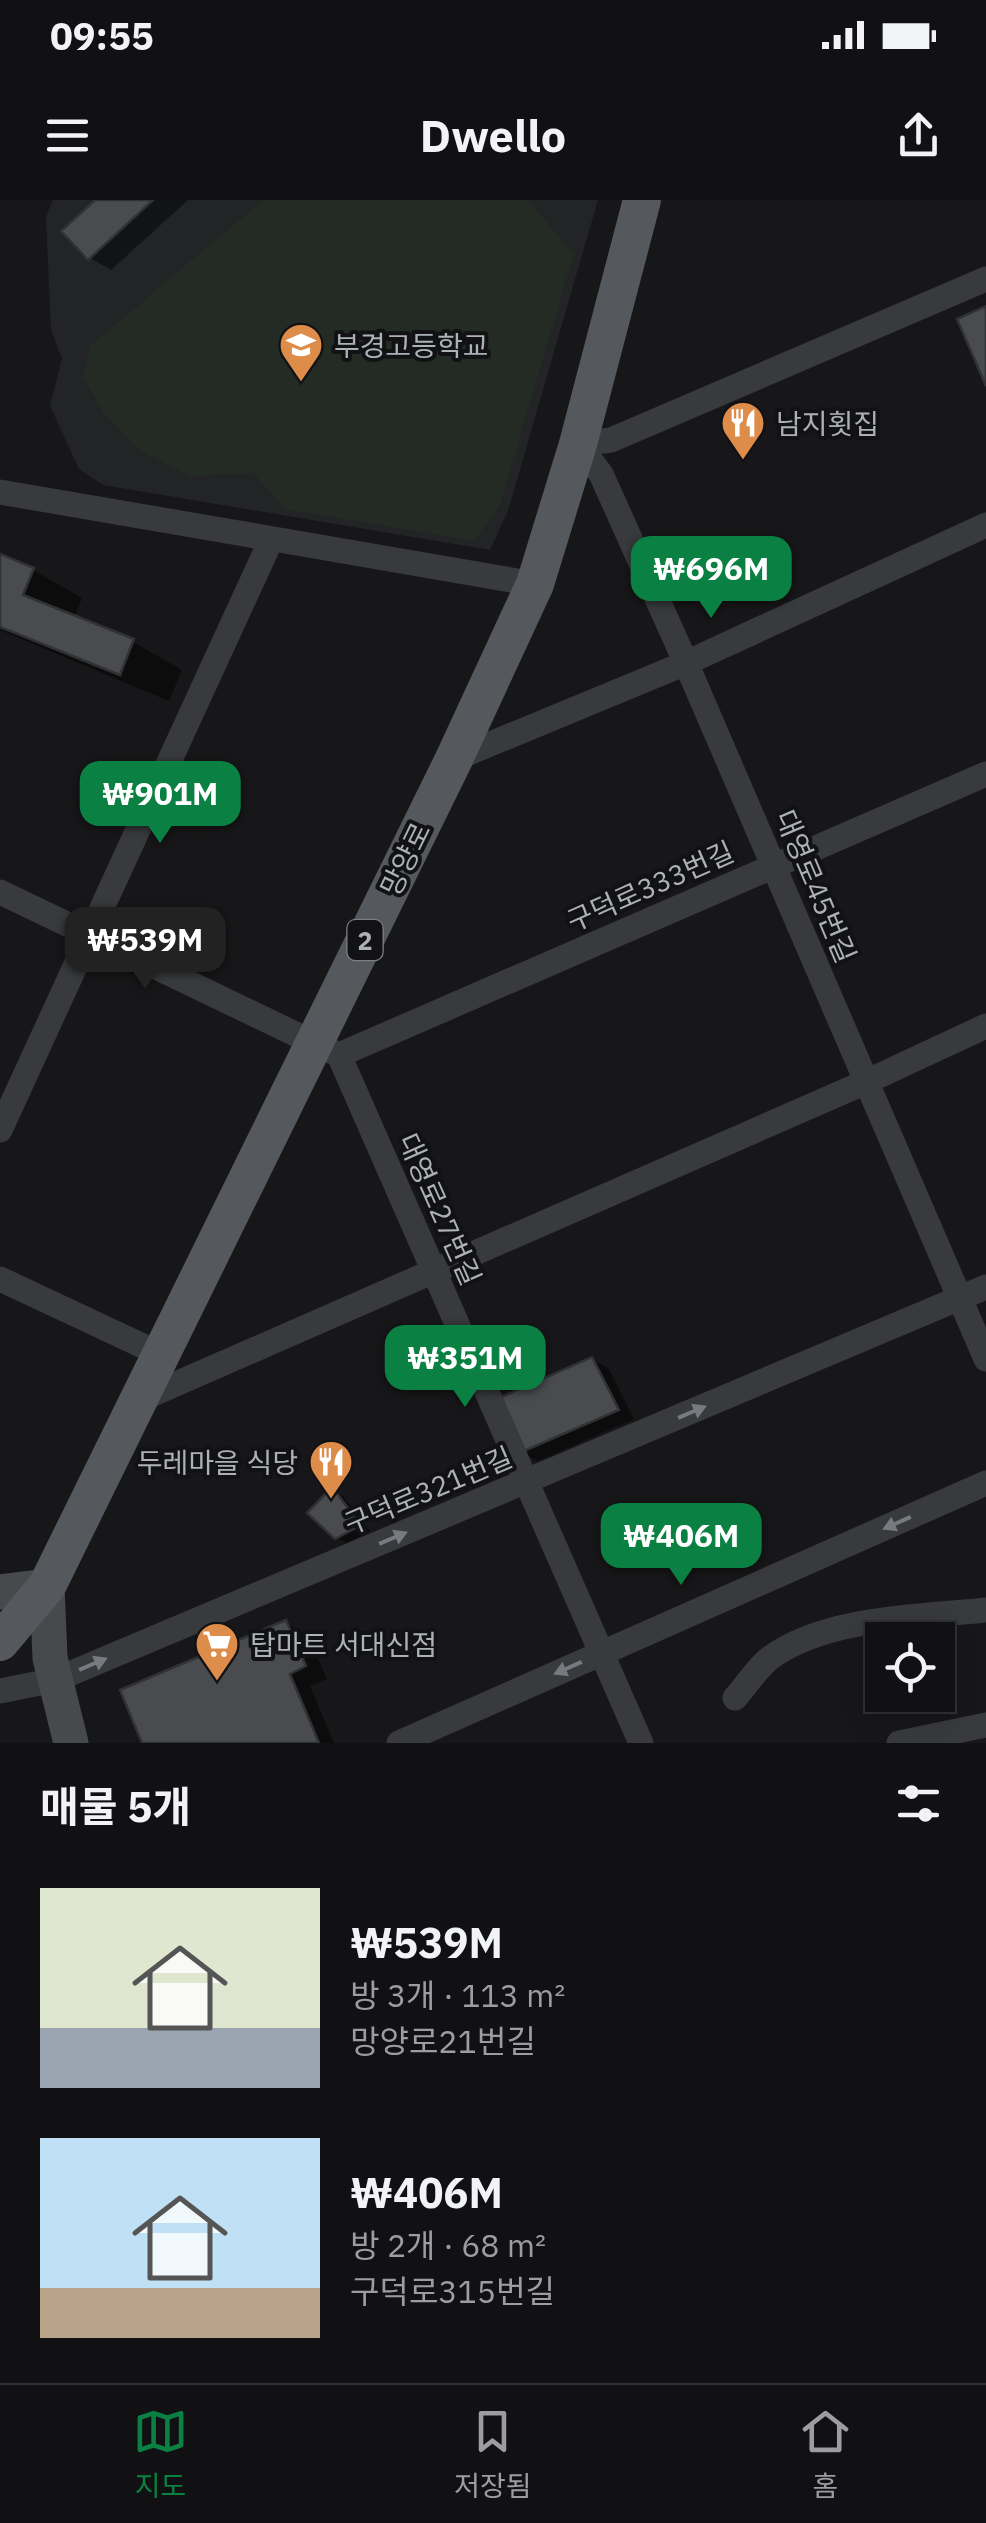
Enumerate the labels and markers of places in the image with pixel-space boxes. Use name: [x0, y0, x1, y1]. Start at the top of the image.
school or university icon: 부경고등학교: [278, 322, 324, 383]
place label: 부경고등학교: [334, 327, 489, 364]
restaurant icon: 남지횟집: [720, 400, 766, 461]
place label: 남지횟집: [776, 405, 879, 442]
pin: ₩696M: [641, 536, 781, 621]
pin: ₩901M: [90, 761, 230, 846]
pin: ₩539M: [75, 907, 215, 992]
pin: ₩351M: [395, 1325, 535, 1410]
restaurant icon: 두레마을 식당: [308, 1439, 354, 1500]
place label: 두레마을 식당: [137, 1444, 298, 1481]
pin: ₩406M: [611, 1503, 751, 1588]
supermarket icon: 탑마트 서대신점: [194, 1621, 240, 1682]
place label: 탑마트 서대신점: [250, 1626, 437, 1663]

